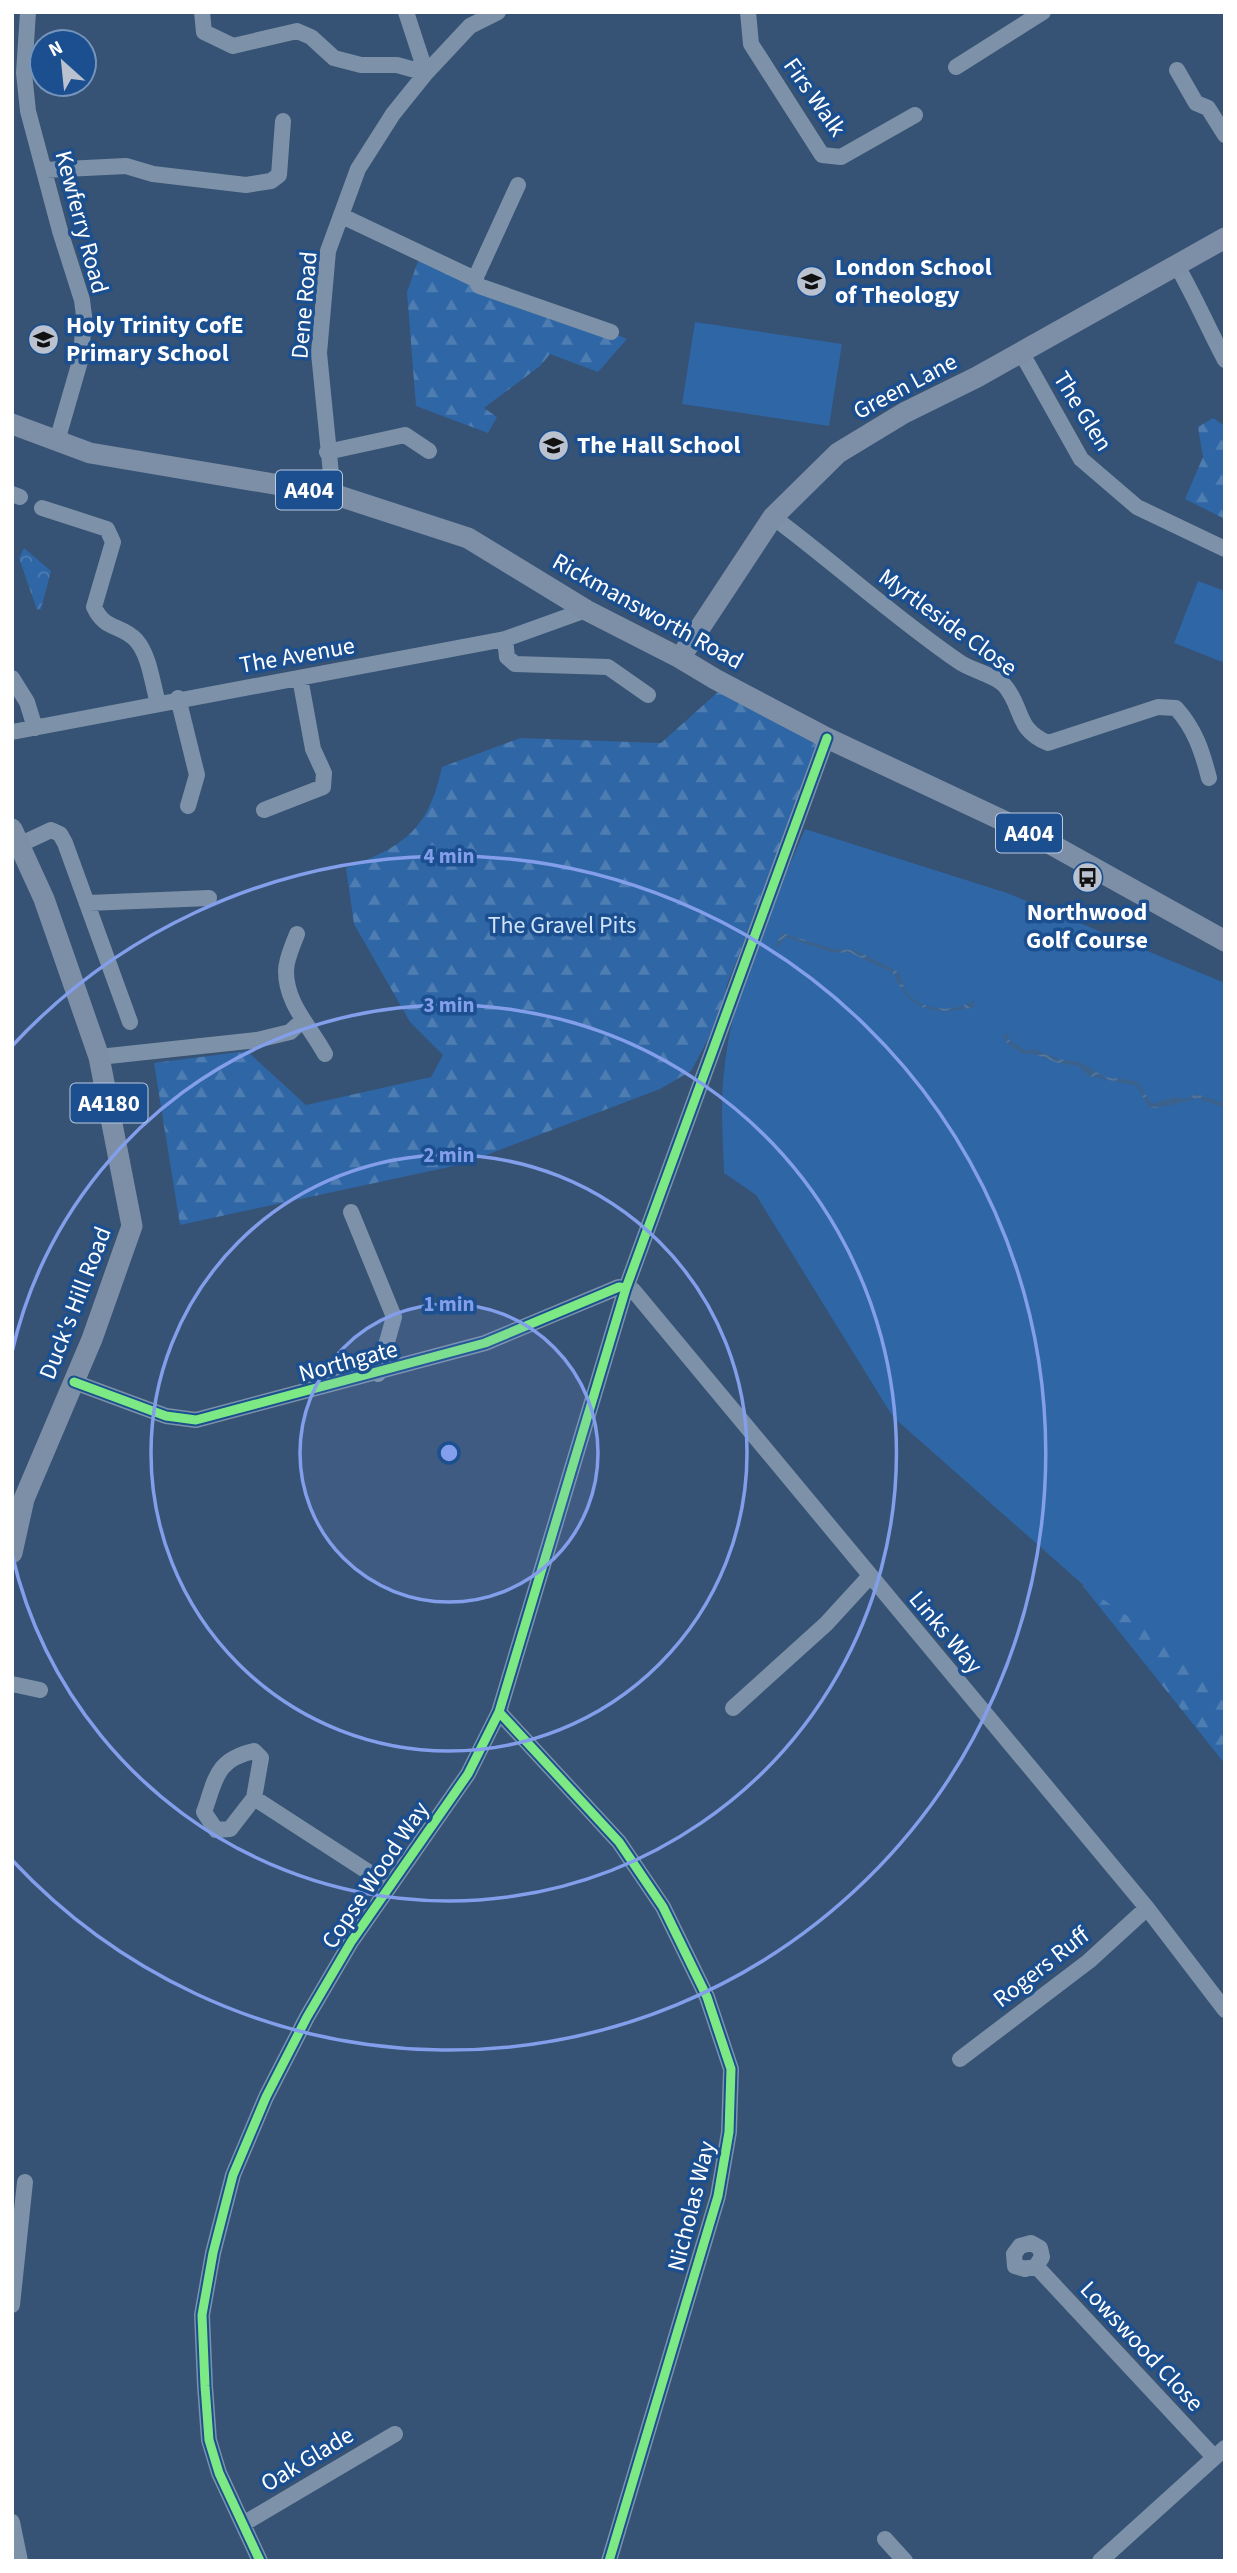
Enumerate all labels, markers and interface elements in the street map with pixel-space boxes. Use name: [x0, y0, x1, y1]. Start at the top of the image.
north arrow: [28, 28, 98, 98]
text: N: [44, 34, 68, 64]
street label: Firs Walk: [775, 51, 855, 144]
street label: Kewferry Road: [46, 147, 117, 297]
street label: Dene Road: [282, 250, 327, 360]
place label: London School of Theology: [835, 250, 992, 313]
school or university icon: London School of Theology: [795, 264, 829, 298]
place label: Holy Trinity CofE Primary School: [66, 308, 244, 371]
school or university icon: Holy Trinity CofE Primary School: [26, 322, 60, 356]
street label: Green Lane: [847, 344, 964, 429]
street label: The Glen: [1044, 364, 1121, 458]
school or university icon: The Hall School: [537, 428, 571, 462]
place label: The Hall School: [577, 428, 741, 463]
road number: A404: [276, 470, 342, 510]
street label: Rickmansworth Road: [546, 544, 750, 679]
street label: Myrtleside Close: [871, 560, 1024, 685]
street label: The Avenue: [237, 628, 358, 683]
road number: A404: [996, 814, 1062, 852]
text: 4 min: [423, 841, 475, 871]
bus stop icon: Northwood Golf Course: [1070, 861, 1104, 895]
place label: Northwood Golf Course: [1026, 895, 1148, 958]
park label: The Gravel Pits: [488, 908, 636, 943]
text: 3 min: [423, 990, 475, 1020]
road number: A4180: [70, 1084, 148, 1122]
text: 2 min: [423, 1140, 475, 1170]
street label: Duck's Hill Road: [30, 1222, 121, 1385]
text: 1 min: [423, 1289, 475, 1319]
street label: Northgate: [295, 1331, 402, 1391]
centre of rings: [437, 1441, 461, 1465]
street label: Links Way: [900, 1583, 991, 1682]
street label: Copse Wood Way: [313, 1794, 438, 1956]
street label: Rogers Ruff: [986, 1918, 1098, 2016]
street label: Nicholas Way: [658, 2137, 725, 2275]
street label: Lowswood Close: [1072, 2273, 1212, 2420]
street label: Oak Glade: [254, 2418, 360, 2501]

